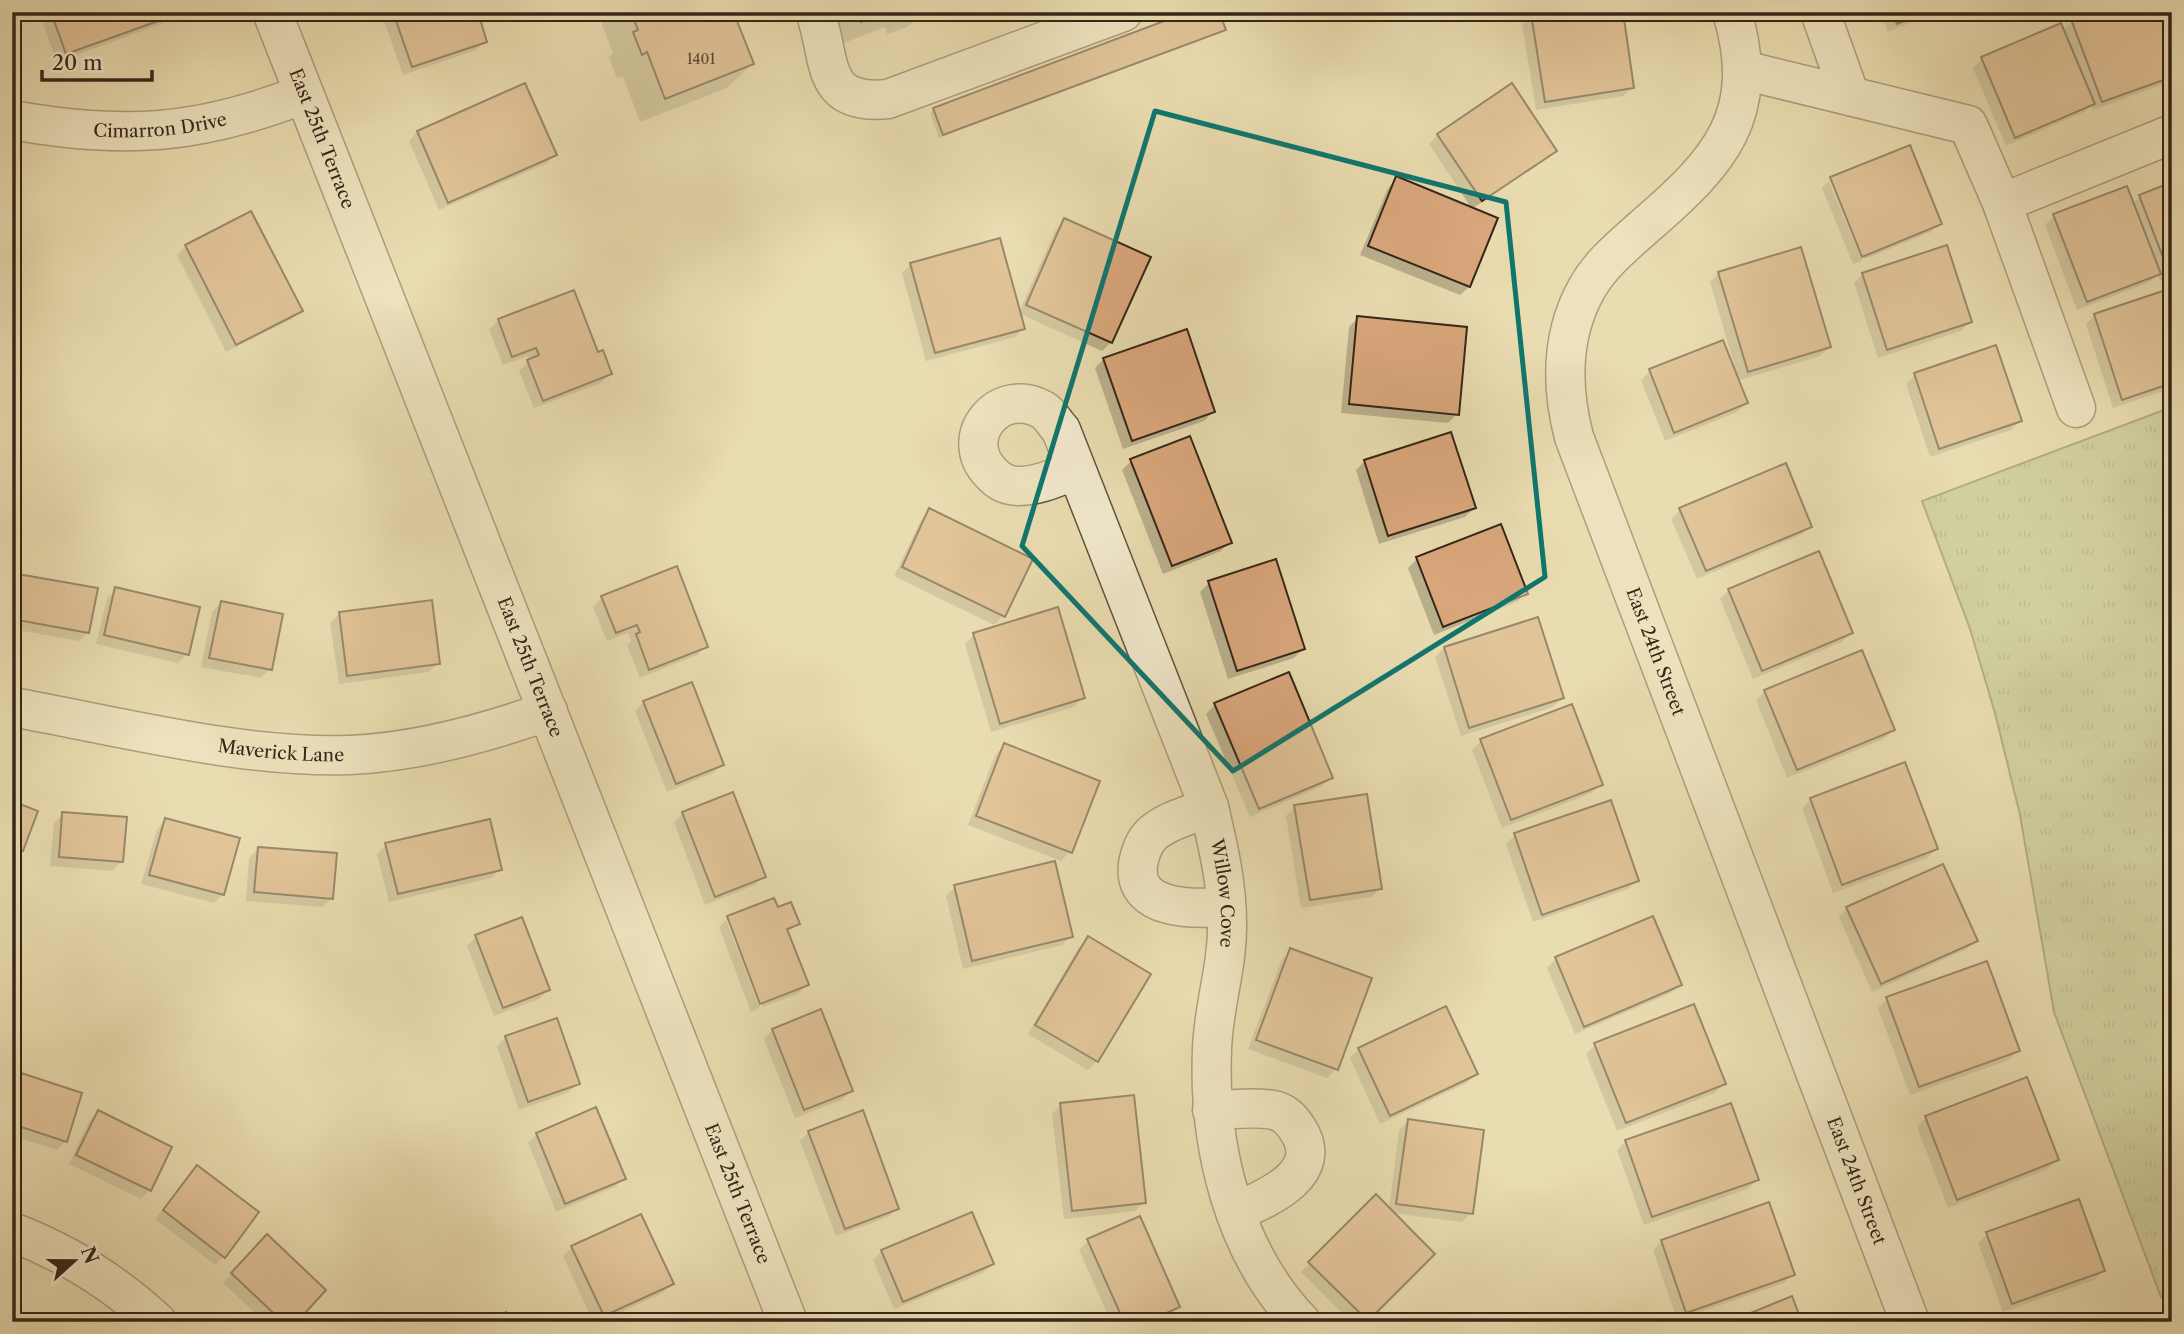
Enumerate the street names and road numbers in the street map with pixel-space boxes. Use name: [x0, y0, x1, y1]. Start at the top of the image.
street label: East 25th Terrace: [284, 65, 359, 212]
street label: Cimarron Drive: [93, 108, 229, 142]
street label: East 24th Street: [1621, 585, 1690, 719]
street label: East 25th Terrace: [492, 594, 568, 740]
street label: Maverick Lane: [217, 735, 344, 766]
street label: Willow Cove: [1205, 836, 1238, 949]
street label: East 24th Street: [1822, 1114, 1891, 1248]
street label: East 25th Terrace: [700, 1120, 775, 1267]

